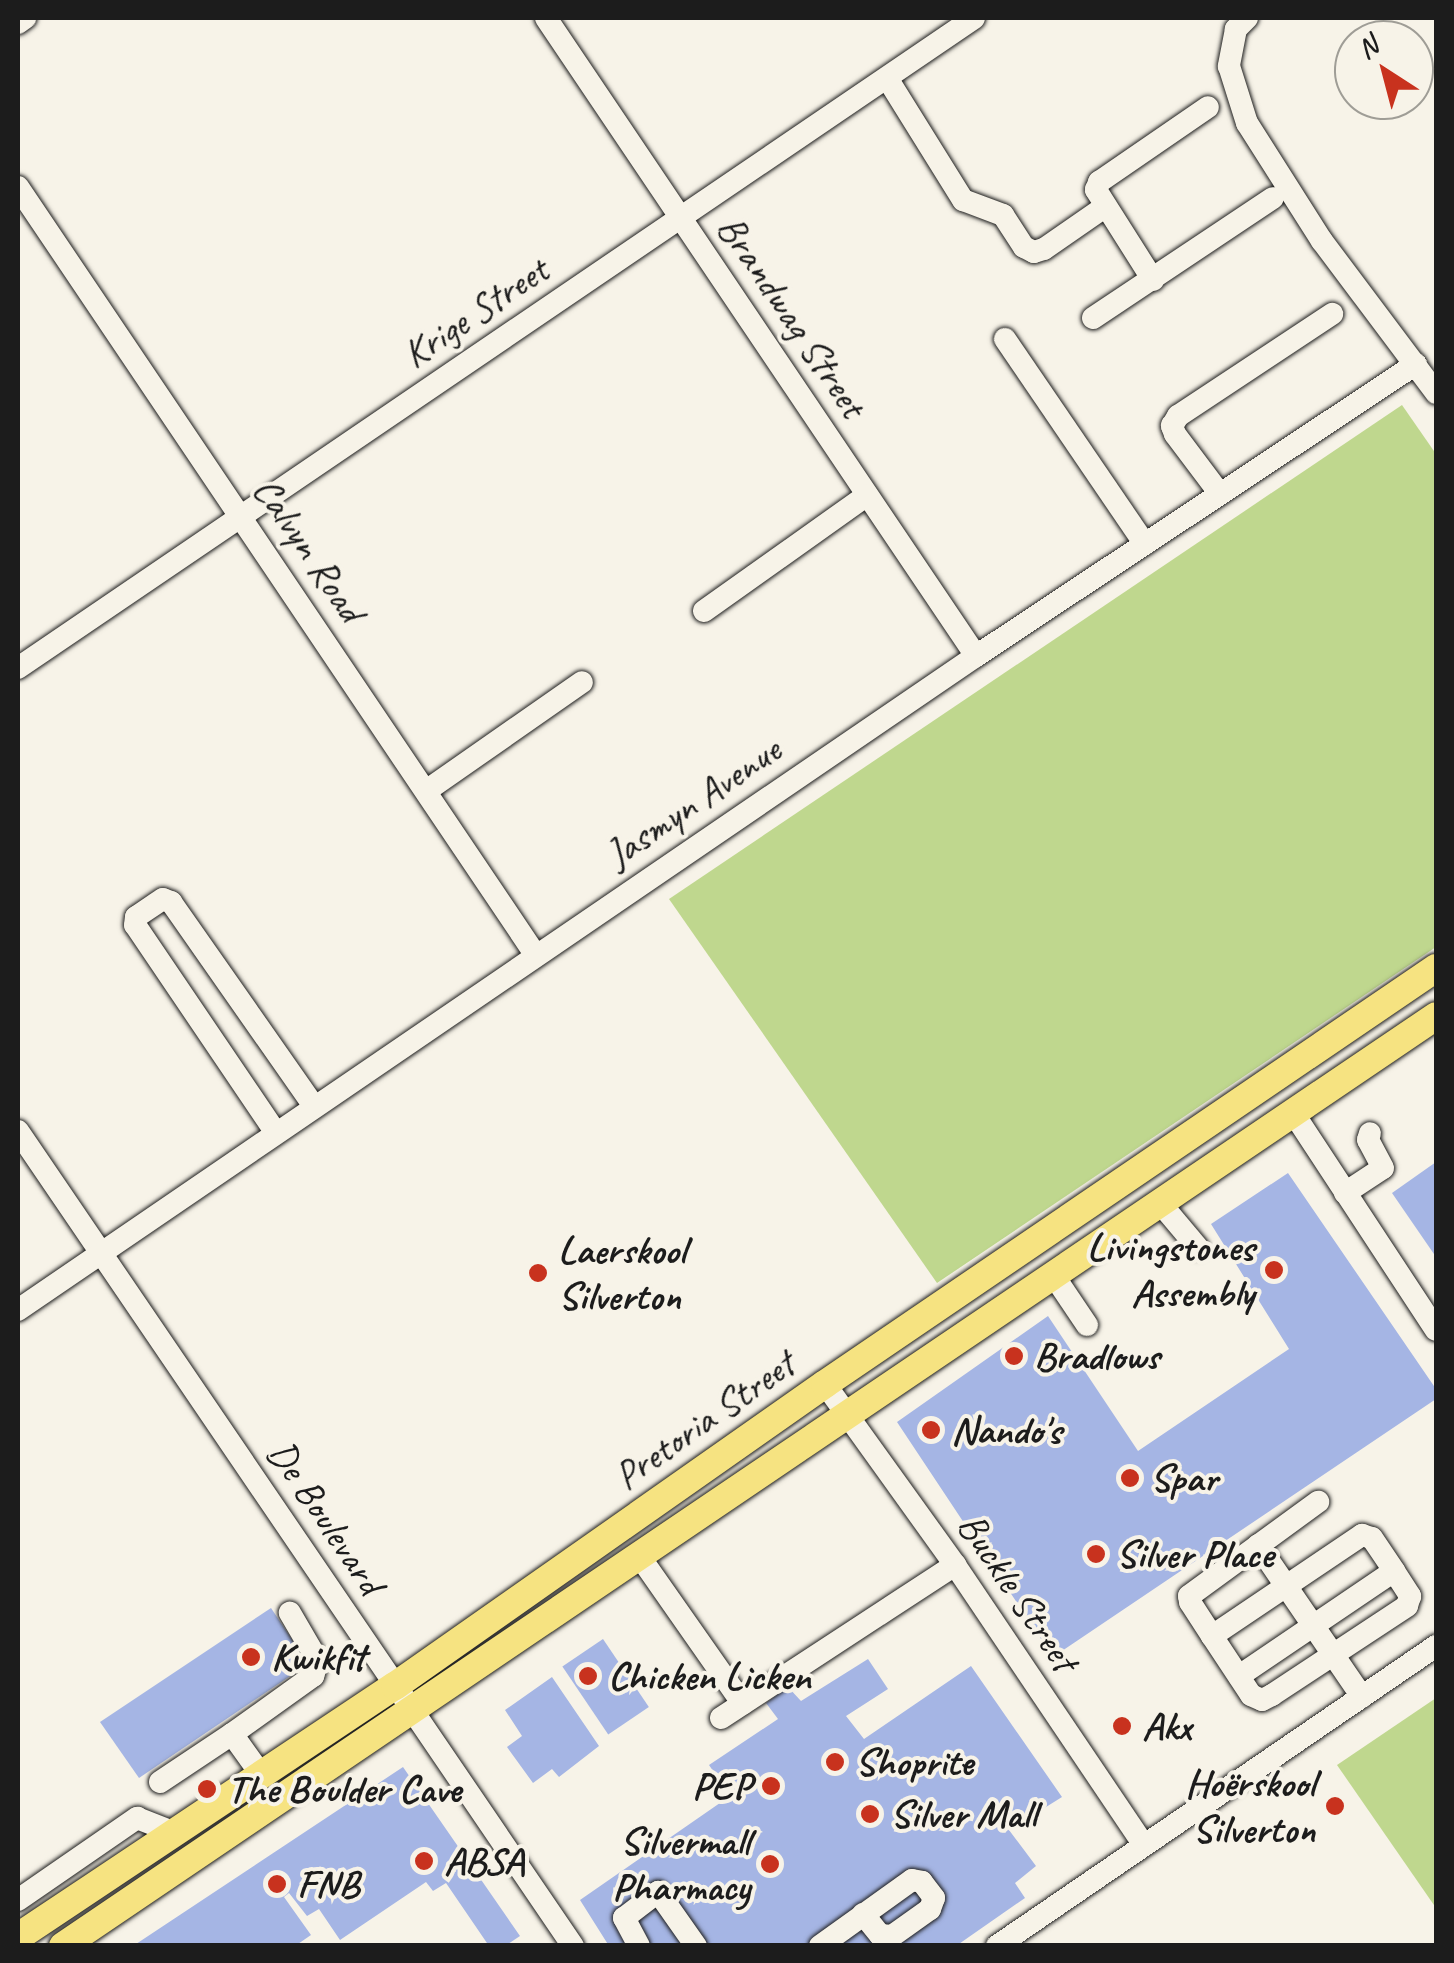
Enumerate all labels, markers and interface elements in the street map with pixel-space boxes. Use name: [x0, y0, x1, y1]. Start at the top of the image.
north arrow: [1334, 20, 1434, 120]
text: N: [1350, 28, 1385, 66]
street label: Brandwag Street: [707, 206, 877, 426]
street label: Krige Street: [393, 246, 557, 378]
street label: Calvyn Road: [243, 467, 375, 631]
street label: Jasmyn Avenue: [596, 726, 790, 878]
place label: Livingstones Assembly: [1087, 1223, 1254, 1317]
place label: Laerskool Silverton: [558, 1226, 686, 1320]
marker: Livingstones Assembly: [1263, 1259, 1285, 1281]
marker: Laerskool Silverton: [527, 1262, 549, 1284]
place label: Bradlows: [1034, 1332, 1159, 1380]
street label: Pretoria Street: [604, 1340, 804, 1500]
marker: Bradlows: [1003, 1345, 1025, 1367]
place label: Nando's: [951, 1406, 1061, 1454]
marker: Nando's: [920, 1419, 942, 1441]
street label: De Boulevard: [257, 1430, 395, 1604]
place label: Spar: [1150, 1454, 1217, 1502]
marker: Spar: [1119, 1467, 1141, 1489]
street label: Buckle Street: [948, 1504, 1088, 1680]
place label: Silver Place: [1116, 1530, 1274, 1578]
marker: Silver Place: [1085, 1543, 1107, 1565]
place label: Kwikfit: [271, 1633, 365, 1681]
marker: Kwikfit: [240, 1646, 262, 1668]
place label: Chicken Licken: [608, 1652, 811, 1700]
marker: Chicken Licken: [577, 1665, 599, 1687]
place label: Akx: [1142, 1702, 1191, 1750]
marker: Akx: [1111, 1715, 1133, 1737]
place label: Shoprite: [855, 1738, 973, 1786]
marker: Shoprite: [824, 1751, 846, 1773]
place label: Hoërskool Silverton: [1185, 1759, 1315, 1853]
place label: PEP: [692, 1762, 751, 1810]
place label: The Boulder Cave: [227, 1765, 462, 1813]
marker: PEP: [760, 1775, 782, 1797]
marker: The Boulder Cave: [196, 1778, 218, 1800]
place label: Silver Mall: [890, 1790, 1037, 1838]
marker: Hoërskool Silverton: [1324, 1795, 1346, 1817]
marker: Silver Mall: [859, 1803, 881, 1825]
place label: Silvermall Pharmacy: [612, 1817, 750, 1911]
place label: ABSA: [444, 1837, 524, 1885]
marker: ABSA: [413, 1850, 435, 1872]
marker: Silvermall Pharmacy: [759, 1853, 781, 1875]
place label: FNB: [297, 1860, 359, 1908]
marker: FNB: [266, 1873, 288, 1895]

